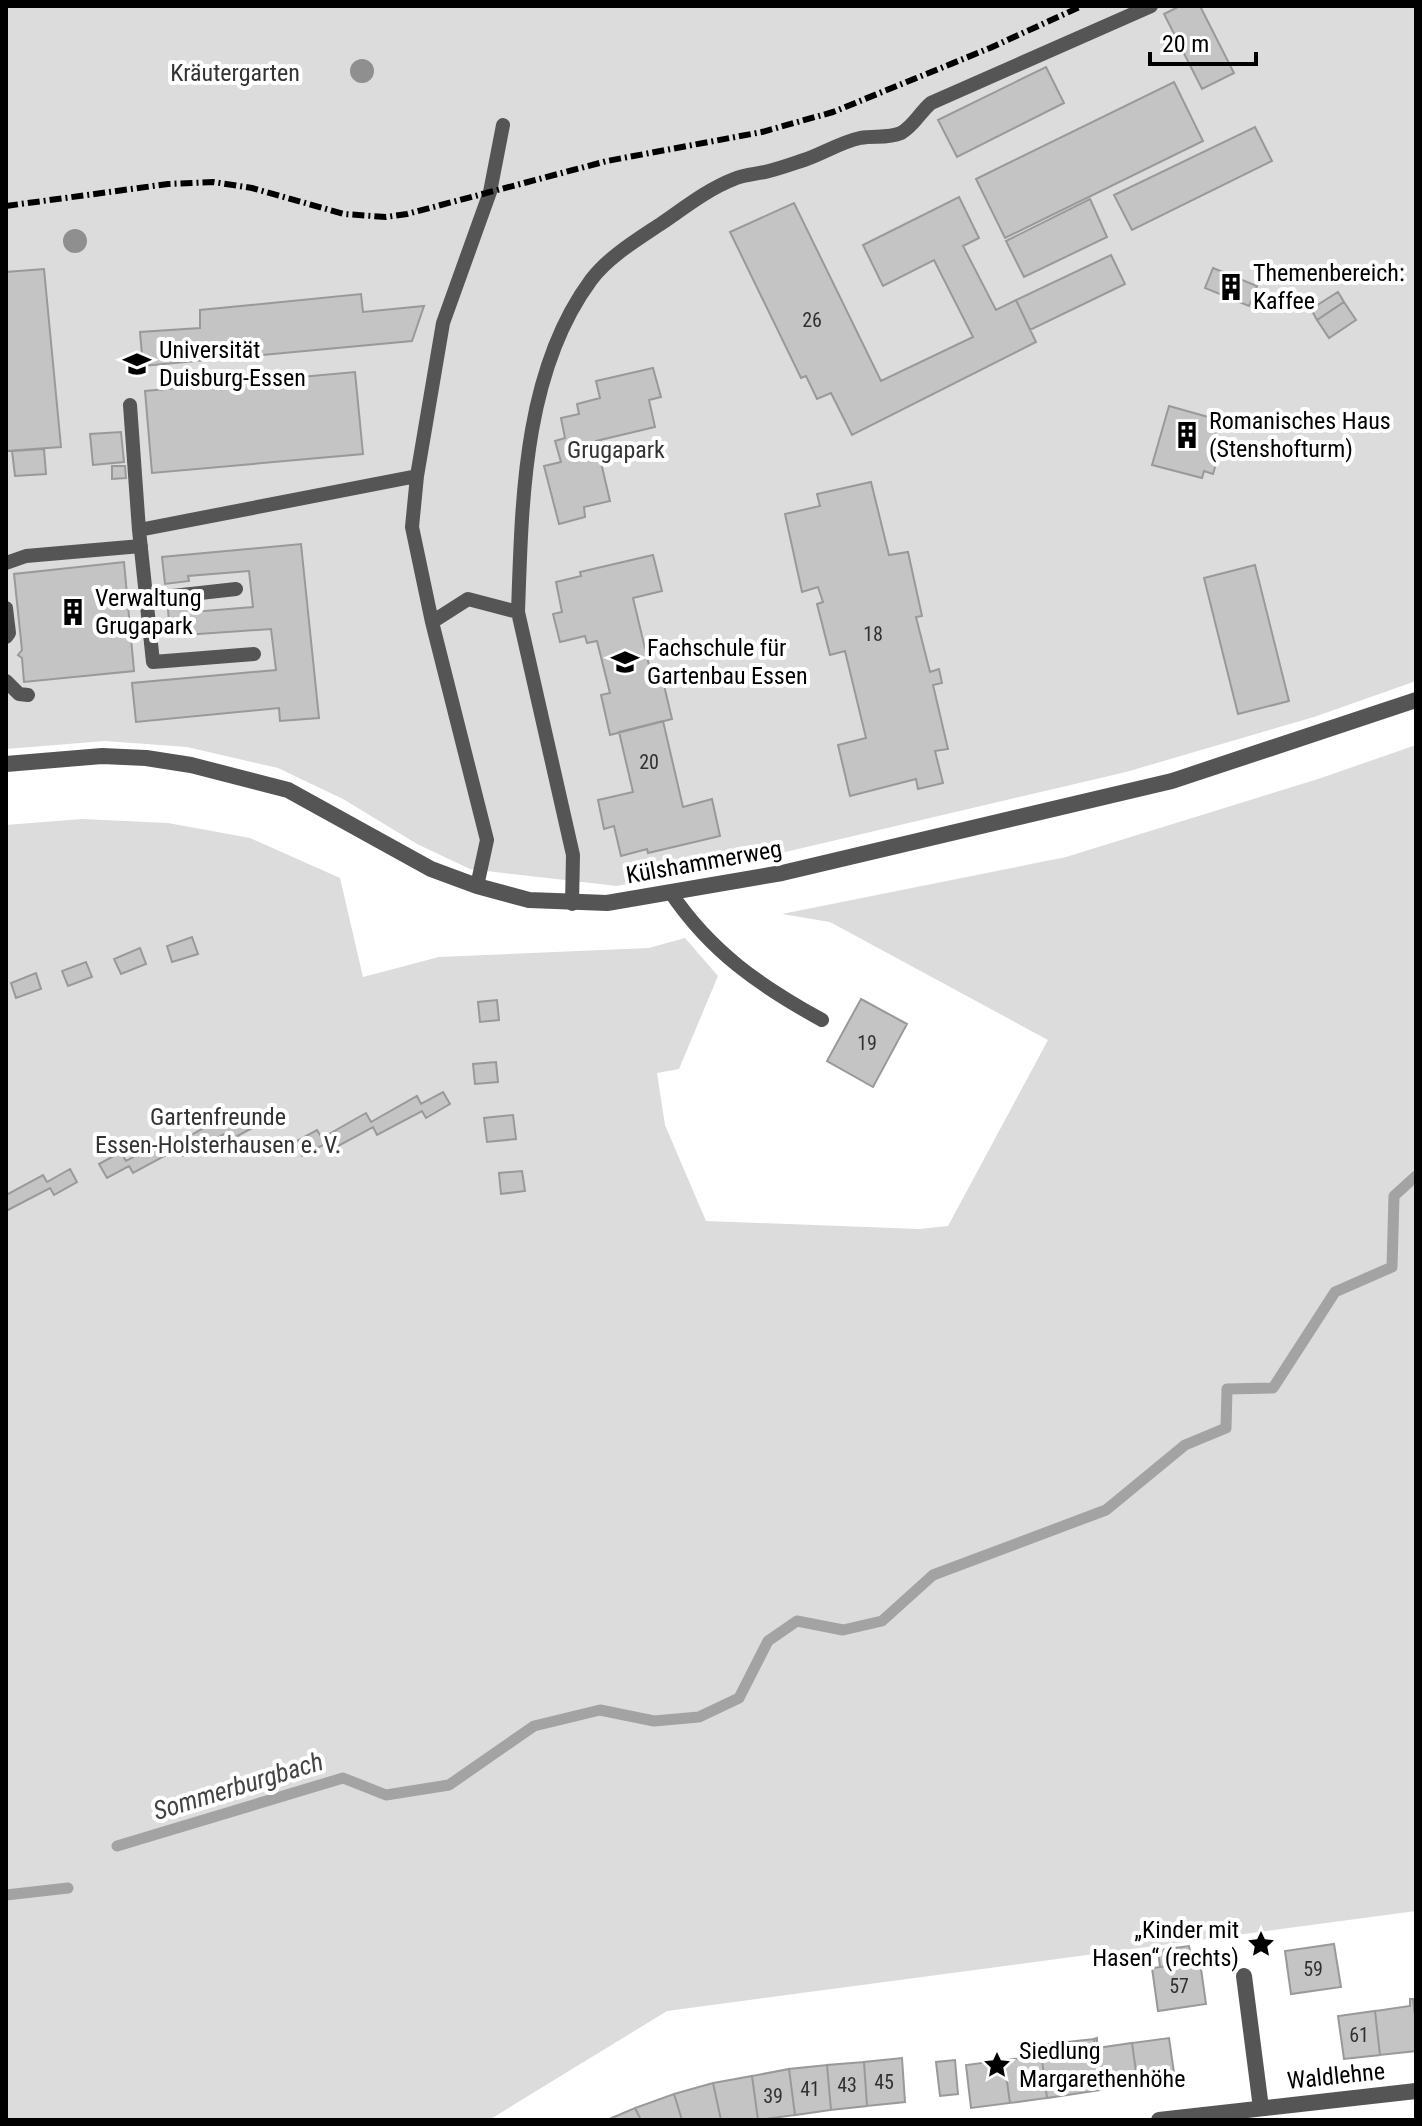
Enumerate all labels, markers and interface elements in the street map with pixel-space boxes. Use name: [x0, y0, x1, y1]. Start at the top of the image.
scale bar: [1150, 16, 1256, 66]
text: 20 m: [1162, 30, 1209, 58]
park label: Kräutergarten: [170, 59, 300, 87]
place label: Themenbereich: Kaffee: [1253, 259, 1405, 315]
building icon: Themenbereich: Kaffee: [1216, 272, 1246, 302]
house number: 26: [802, 308, 822, 332]
place label: Universität Duisburg-Essen: [159, 336, 306, 392]
school or university icon: Universität Duisburg-Essen: [122, 349, 152, 379]
place label: Romanisches Haus (Stenshofturm): [1209, 407, 1391, 463]
building icon: Romanisches Haus (Stenshofturm): [1172, 420, 1202, 450]
park label: Grugapark: [567, 436, 665, 464]
place label: Verwaltung Grugapark: [95, 584, 201, 640]
building icon: Verwaltung Grugapark: [58, 597, 88, 627]
house number: 18: [863, 622, 883, 646]
place label: Fachschule für Gartenbau Essen: [647, 634, 808, 690]
school or university icon: Fachschule für Gartenbau Essen: [610, 647, 640, 677]
house number: 20: [639, 750, 659, 774]
street label: Külshammerweg: [624, 835, 784, 889]
house number: 19: [857, 1031, 877, 1055]
park label: Gartenfreunde Essen-Holsterhausen e. V.: [95, 1103, 341, 1159]
water label: Sommerburgbach: [149, 1746, 327, 1826]
place label: „Kinder mit Hasen“ (rechts): [1092, 1916, 1239, 1972]
place icon: „Kinder mit Hasen“ (rechts): [1246, 1929, 1276, 1959]
house number: 59: [1303, 1957, 1323, 1981]
house number: 57: [1169, 1974, 1189, 1998]
house number: 61: [1349, 2023, 1369, 2047]
place label: Siedlung Margarethenhöhe: [1019, 2037, 1185, 2093]
place icon: Siedlung Margarethenhöhe: [982, 2050, 1012, 2080]
street label: Waldlehne: [1286, 2057, 1386, 2095]
house number: 45: [874, 2070, 894, 2094]
house number: 43: [837, 2073, 857, 2097]
house number: 41: [800, 2077, 820, 2101]
house number: 39: [763, 2084, 783, 2108]

